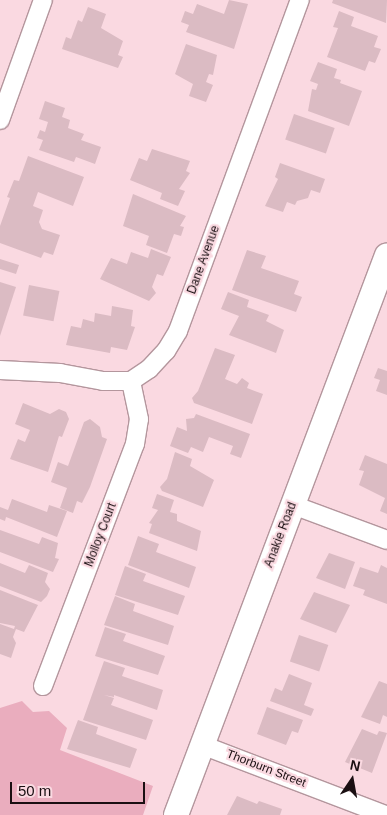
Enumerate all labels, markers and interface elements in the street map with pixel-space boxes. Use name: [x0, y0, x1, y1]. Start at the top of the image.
street label: Dane Avenue: [185, 223, 223, 297]
street label: Anakie Road: [262, 500, 300, 570]
street label: Molloy Court: [82, 501, 120, 569]
street label: Thorburn Street: [224, 747, 308, 791]
north arrow: [327, 755, 377, 805]
text: N: [349, 756, 362, 774]
scale bar: [12, 772, 148, 804]
text: 50 m: [18, 782, 51, 799]

